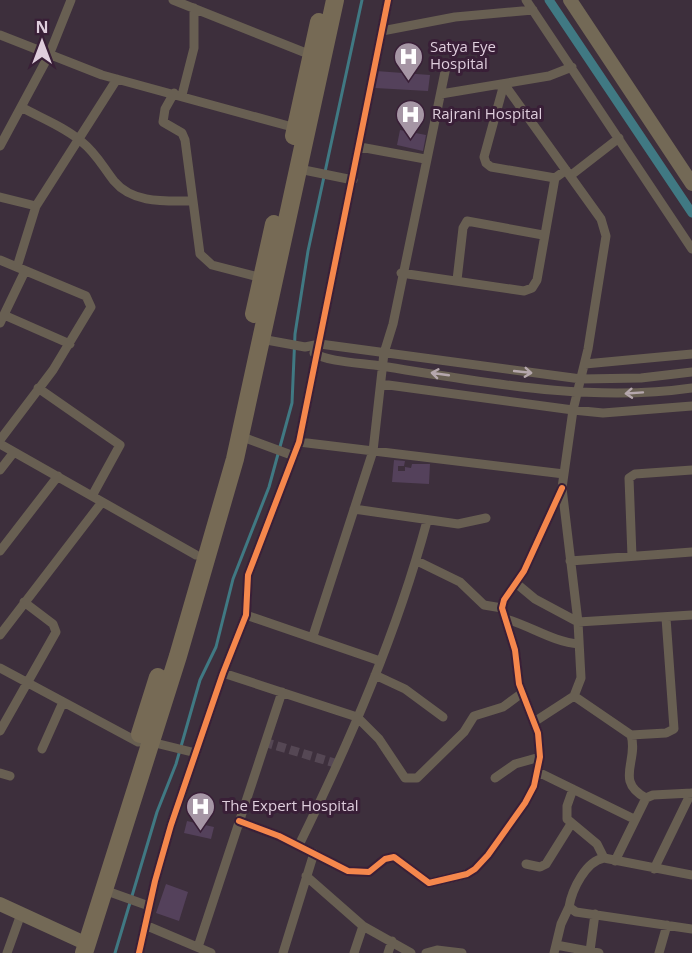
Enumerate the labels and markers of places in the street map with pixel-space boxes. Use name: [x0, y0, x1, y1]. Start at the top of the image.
place label: Satya Eye Hospital: [430, 36, 496, 73]
hospital icon: Satya Eye Hospital: [393, 40, 425, 82]
hospital icon: Rajrani Hospital: [395, 98, 427, 140]
place label: Rajrani Hospital: [432, 103, 542, 123]
hospital icon: The Expert Hospital: [185, 790, 217, 832]
place label: The Expert Hospital: [222, 795, 359, 815]

